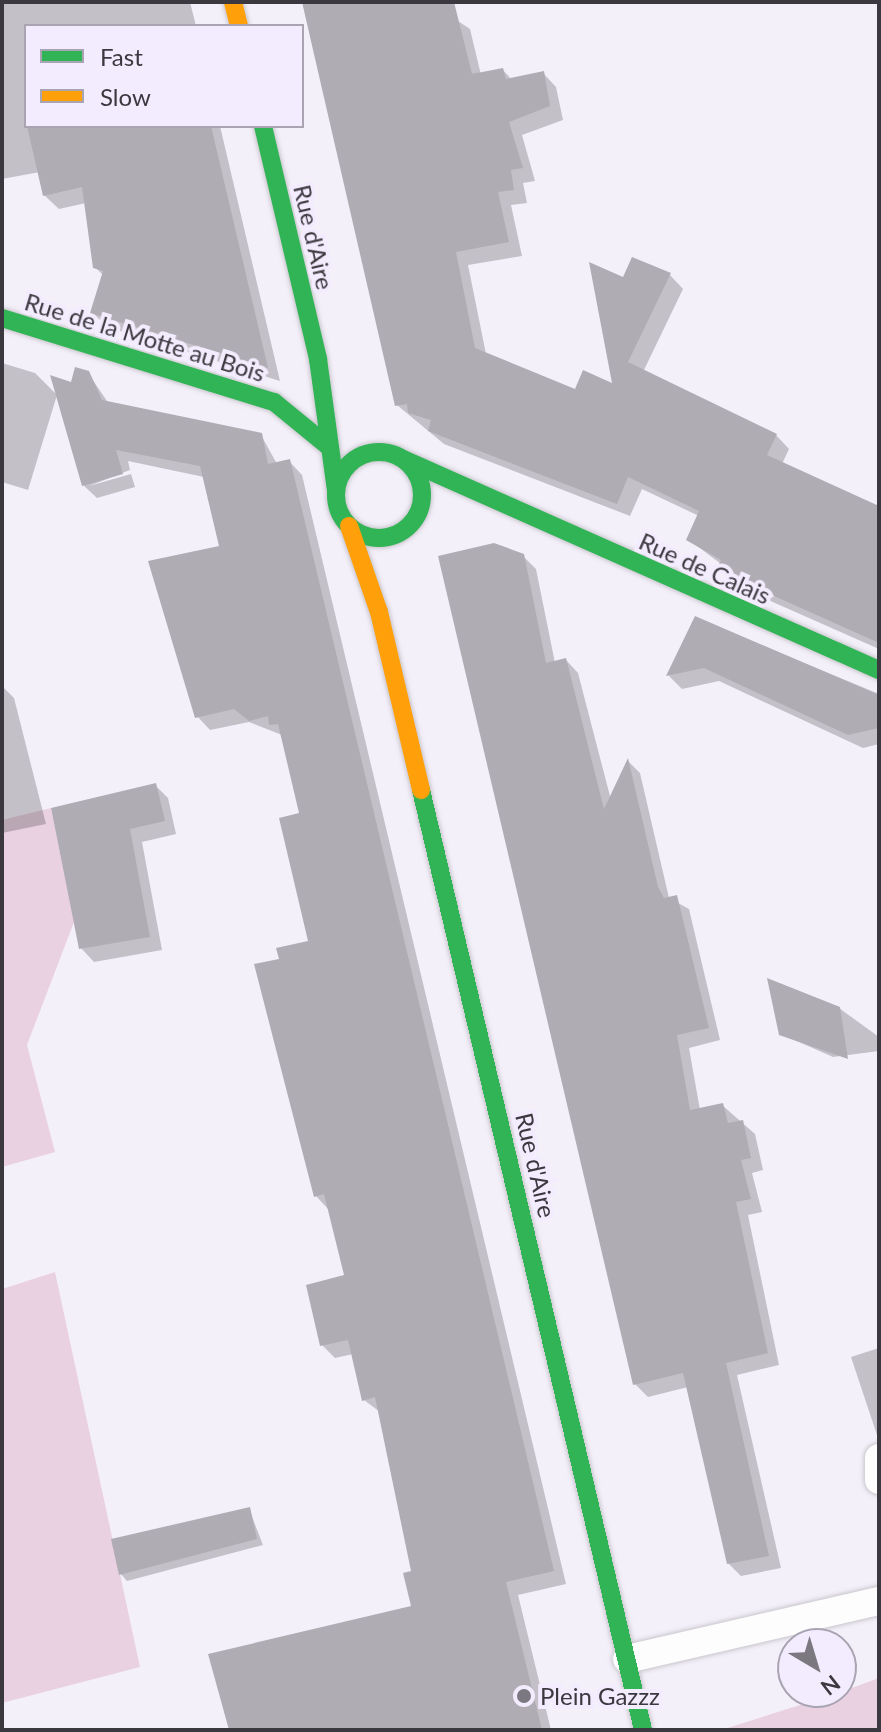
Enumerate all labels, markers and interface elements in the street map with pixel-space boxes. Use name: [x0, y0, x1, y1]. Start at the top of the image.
legend: [24, 24, 304, 128]
text: Fast: [100, 42, 143, 71]
text: Slow: [100, 82, 151, 111]
street label: Rue d'Aire: [288, 182, 340, 292]
street label: Rue de la Motte au Bois: [21, 287, 269, 387]
street label: Rue de Calais: [635, 526, 775, 610]
street label: Rue d'Aire: [510, 1110, 562, 1220]
north arrow: [777, 1628, 857, 1708]
text: N: [816, 1670, 846, 1702]
place label: Plein Gazzz: [540, 1682, 660, 1710]
marker: Plein Gazzz: [515, 1687, 533, 1705]

